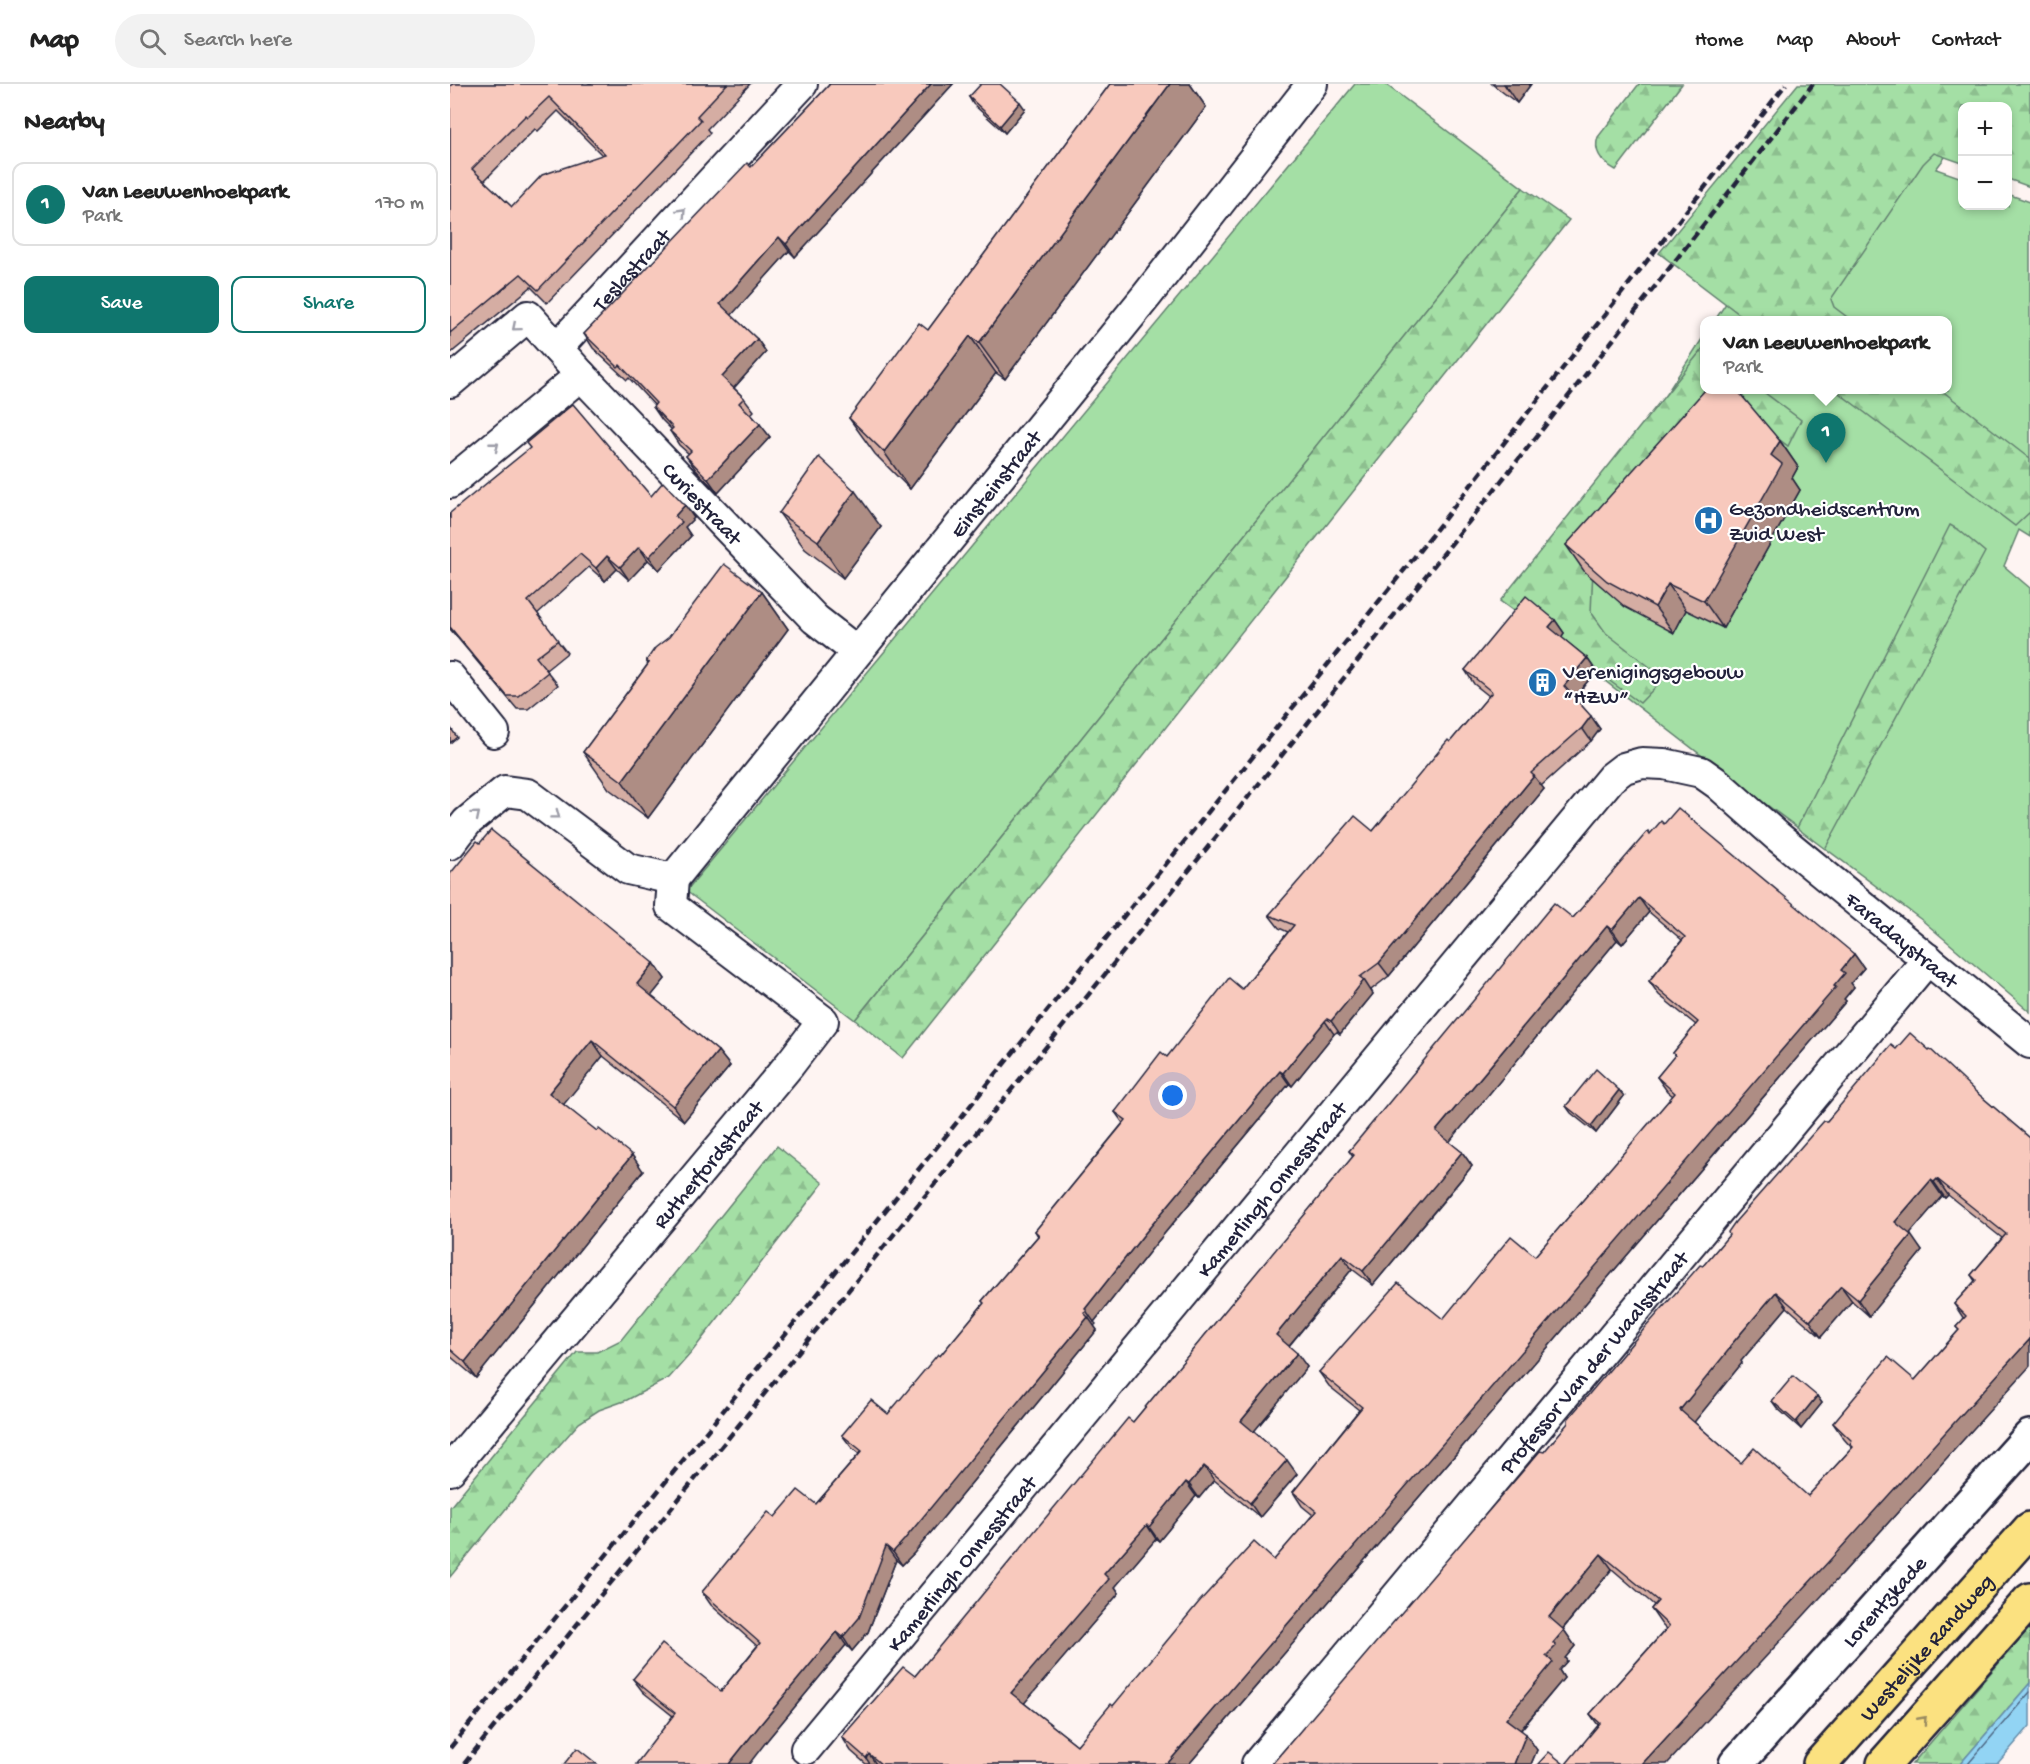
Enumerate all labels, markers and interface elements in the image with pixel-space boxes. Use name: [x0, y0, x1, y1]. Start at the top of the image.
search box: [115, 14, 535, 68]
text: Map: [30, 25, 79, 58]
icon: search: [136, 25, 169, 58]
text: Search here: [184, 28, 292, 54]
text: Home: [1695, 29, 1743, 54]
text: Map: [1776, 29, 1813, 54]
text: About: [1846, 29, 1899, 54]
text: Contact: [1932, 29, 2000, 54]
map controls: [1958, 102, 2012, 210]
button: +: [1958, 102, 2012, 156]
text: Nearby: [24, 108, 105, 139]
button: −: [1958, 156, 2012, 210]
text: Van Leeuwenhoekpark: [83, 180, 288, 206]
text: 1: [41, 193, 50, 216]
text: 170 m: [375, 193, 424, 216]
text: Park: [83, 206, 121, 229]
one-way arrow: [675, 209, 686, 220]
street label: Teslastraat: [587, 223, 679, 320]
button: Save: [24, 276, 219, 333]
button: Share: [231, 276, 426, 333]
popup: [1700, 316, 1952, 394]
one-way arrow: [512, 319, 523, 330]
text: Van Leeuwenhoekpark: [1723, 331, 1929, 357]
text: Park: [1723, 357, 1762, 380]
pin: 1: [1806, 414, 1846, 463]
street label: Einsteinstraat: [946, 425, 1050, 545]
one-way arrow: [488, 443, 499, 454]
street label: Curiestraat: [655, 458, 747, 553]
place label: Gezondheidscentrum Zuid West: [1729, 498, 1920, 549]
hospital icon: Gezondheidscentrum Zuid West: [1692, 504, 1724, 536]
place label: Verenigingsgebouw “HZW”: [1562, 661, 1744, 712]
building icon: Verenigingsgebouw “HZW”: [1526, 667, 1558, 699]
one-way arrow: [549, 808, 560, 819]
one-way arrow: [469, 812, 480, 823]
street label: Faradaystraat: [1838, 888, 1963, 997]
your location: [1158, 1081, 1187, 1110]
street label: Rutherfordstraat: [649, 1095, 772, 1235]
street label: Kamerlingh Onnesstraat: [1193, 1096, 1355, 1284]
street label: Professor Van der Waalsstraat: [1495, 1246, 1697, 1481]
street label: Kamerlingh Onnesstraat: [883, 1470, 1045, 1659]
street label: Lorentzkade: [1838, 1551, 1934, 1654]
street label: Westelijke Randweg: [1856, 1570, 2001, 1728]
one-way arrow: [1916, 1716, 1927, 1727]

